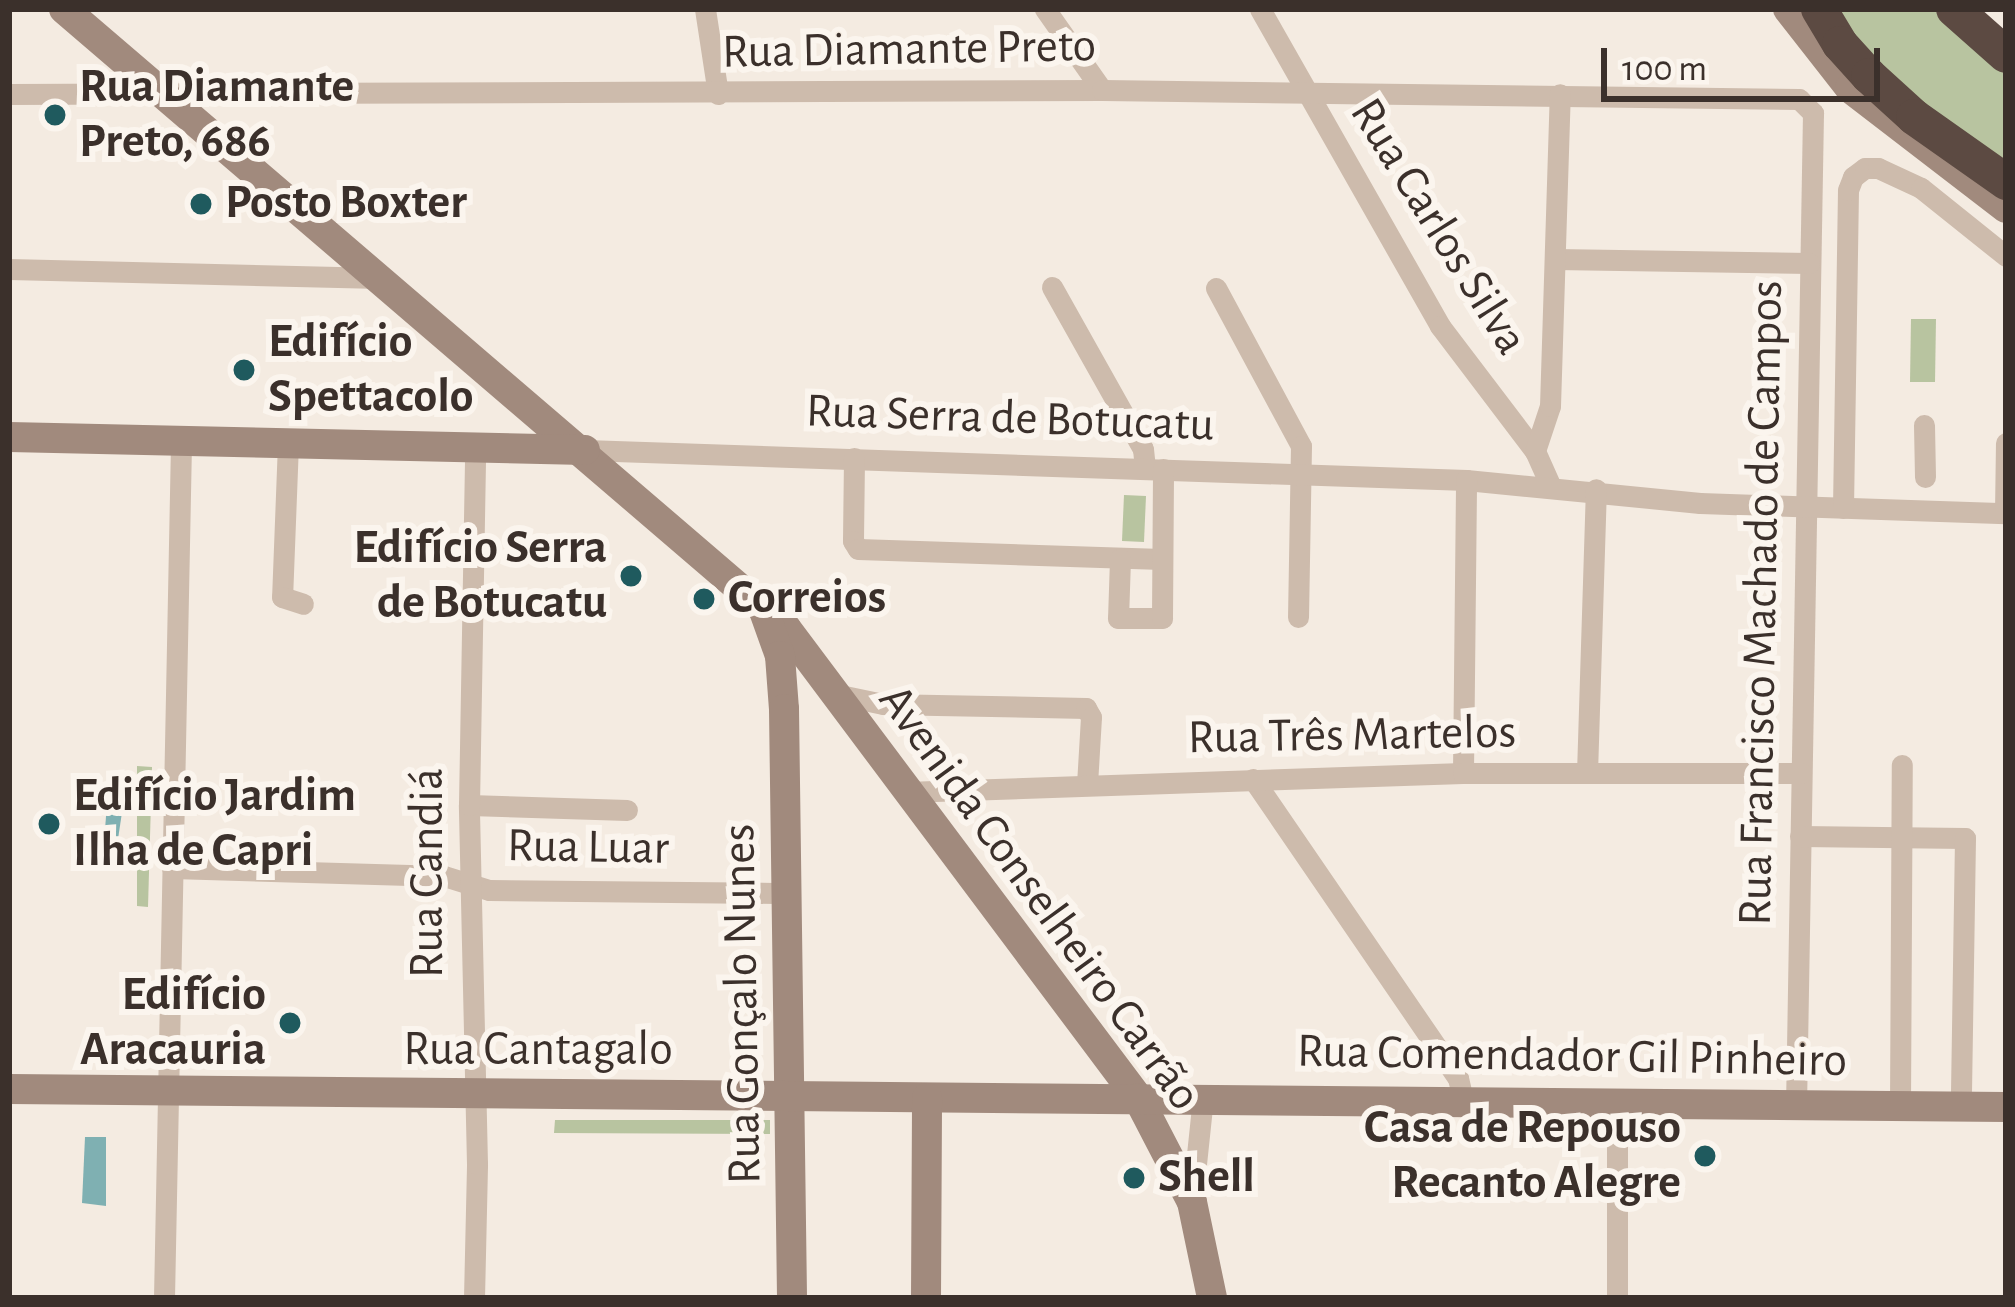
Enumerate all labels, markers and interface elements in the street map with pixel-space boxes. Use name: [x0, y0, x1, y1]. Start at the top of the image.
street label: Rua Diamante Preto: [721, 18, 1097, 82]
scale bar: [1607, 24, 1886, 98]
text: 100 m: [1622, 51, 1707, 87]
place label: Rua Diamante Preto, 686: [79, 58, 354, 171]
street label: Rua Carlos Silva: [1336, 88, 1540, 366]
marker: Rua Diamante Preto, 686: [42, 102, 68, 128]
place label: Posto Boxter: [225, 175, 467, 233]
marker: Posto Boxter: [188, 191, 214, 217]
street label: Rua Francisco Machado de Campos: [1728, 280, 1796, 926]
place label: Edifício Spettacolo: [268, 313, 473, 426]
marker: Edifício Spettacolo: [231, 357, 257, 383]
street label: Rua Serra de Botucatu: [805, 383, 1215, 455]
place label: Edifício Serra de Botucatu: [354, 519, 607, 632]
marker: Edifício Serra de Botucatu: [618, 563, 644, 589]
place label: Correios: [728, 570, 886, 628]
marker: Correios: [691, 586, 717, 612]
street label: Avenida Conselheiro Carrão: [865, 674, 1213, 1122]
street label: Rua Três Martelos: [1187, 704, 1517, 768]
place label: Edifício Jardim Ilha de Capri: [73, 767, 356, 880]
street label: Rua Candiá: [400, 768, 458, 978]
marker: Edifício Jardim Ilha de Capri: [36, 811, 62, 837]
street label: Rua Luar: [507, 818, 669, 878]
street label: Rua Gonçalo Nunes: [711, 823, 775, 1185]
place label: Edifício Aracauria: [80, 966, 266, 1079]
marker: Edifício Aracauria: [277, 1010, 303, 1036]
street label: Rua Cantagalo: [403, 1022, 673, 1080]
street label: Rua Comendador Gil Pinheiro: [1296, 1023, 1848, 1091]
place label: Casa de Repouso Recanto Alegre: [1364, 1099, 1681, 1212]
marker: Casa de Repouso Recanto Alegre: [1692, 1143, 1718, 1169]
place label: Shell: [1158, 1149, 1255, 1207]
marker: Shell: [1121, 1165, 1147, 1191]

